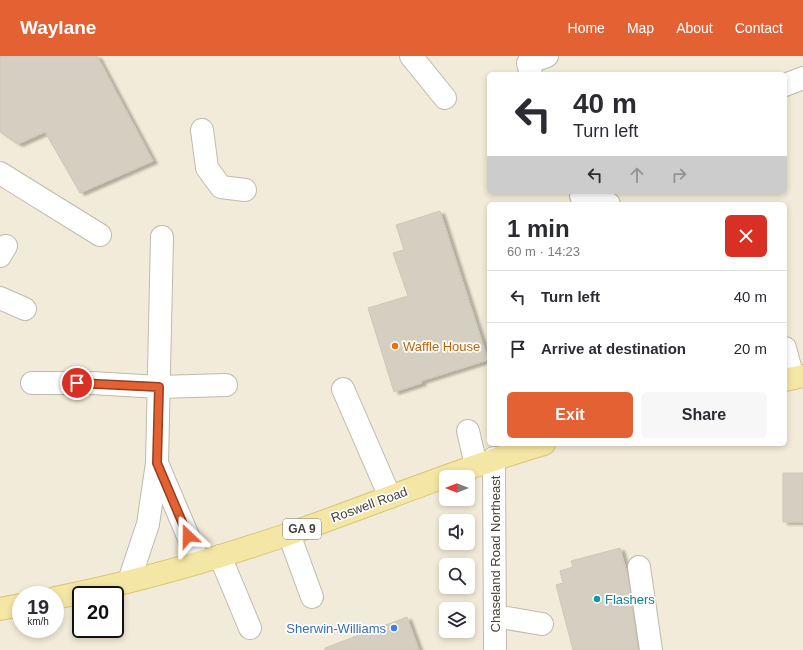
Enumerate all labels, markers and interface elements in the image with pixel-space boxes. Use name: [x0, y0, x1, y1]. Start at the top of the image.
text: Waylane: [20, 17, 96, 38]
text: Home: [568, 20, 605, 36]
text: Map: [627, 20, 654, 36]
text: About: [676, 20, 713, 36]
text: Contact: [735, 20, 783, 36]
icon: left: [507, 88, 559, 140]
text: 40 m: [573, 88, 637, 119]
text: Turn left: [573, 121, 638, 141]
icon: left: [584, 164, 606, 186]
icon: ahead: [626, 164, 648, 186]
icon: right: [668, 164, 690, 186]
text: 1 min: [507, 215, 570, 242]
button: close: [725, 215, 767, 257]
text: 60 m · 14:23: [507, 244, 580, 259]
icon: left: [507, 286, 529, 308]
text: Turn left: [541, 288, 600, 305]
text: 40 m: [734, 288, 767, 305]
icon: arrive: [507, 338, 529, 360]
place label: Waffle House: [403, 339, 480, 354]
text: Arrive at destination: [541, 340, 686, 357]
text: 20 m: [734, 340, 767, 357]
marker: Waffle House: [390, 341, 400, 351]
pin: [60, 366, 94, 400]
icon: arrive: [66, 372, 88, 394]
button: Exit: [507, 392, 633, 438]
button: Share: [641, 392, 767, 438]
north arrow: [439, 470, 475, 506]
map controls: [439, 470, 475, 638]
street label: Chaseland Road Northeast: [488, 475, 503, 632]
street label: Roswell Road: [329, 484, 409, 525]
button: sound: [439, 514, 475, 550]
position arrow: [167, 515, 209, 557]
road number: GA 9: [283, 519, 321, 539]
button: search: [439, 558, 475, 594]
speed limit sign: 20: [72, 586, 124, 638]
place label: Flashers: [605, 592, 655, 607]
marker: Flashers: [592, 594, 602, 604]
text: 19: [27, 596, 49, 618]
button: layers: [439, 602, 475, 638]
text: km/h: [27, 616, 49, 627]
place label: Sherwin-Williams: [286, 621, 386, 636]
marker: Sherwin-Williams: [389, 623, 399, 633]

